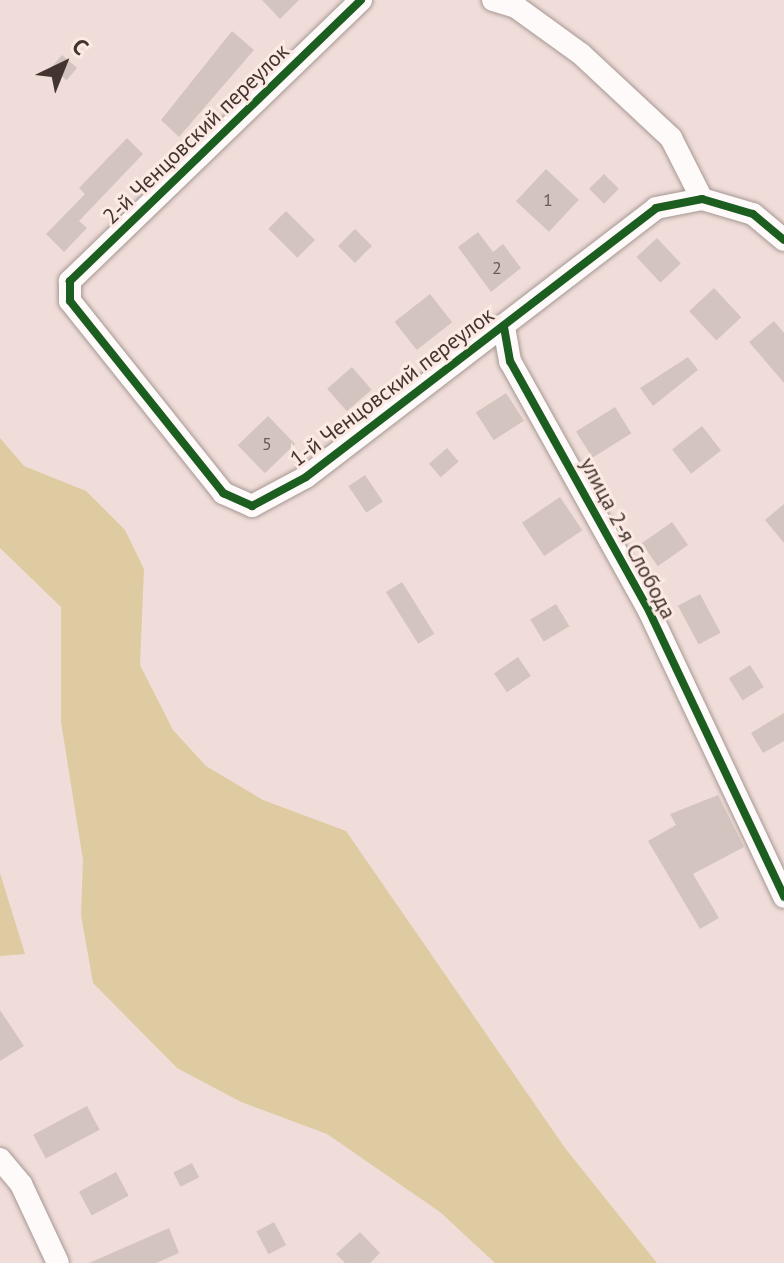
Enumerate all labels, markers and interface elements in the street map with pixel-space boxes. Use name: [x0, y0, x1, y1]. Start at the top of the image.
north arrow: [24, 24, 104, 104]
text: С: [66, 32, 94, 61]
street label: 2-й Ченцовский переулок: [98, 38, 294, 230]
house number: 1: [543, 189, 553, 211]
house number: 2: [492, 257, 502, 279]
street label: 1-й Ченцовский переулок: [285, 302, 499, 472]
house number: 5: [262, 433, 272, 455]
street label: улица 2-я Слобода: [574, 453, 682, 623]

